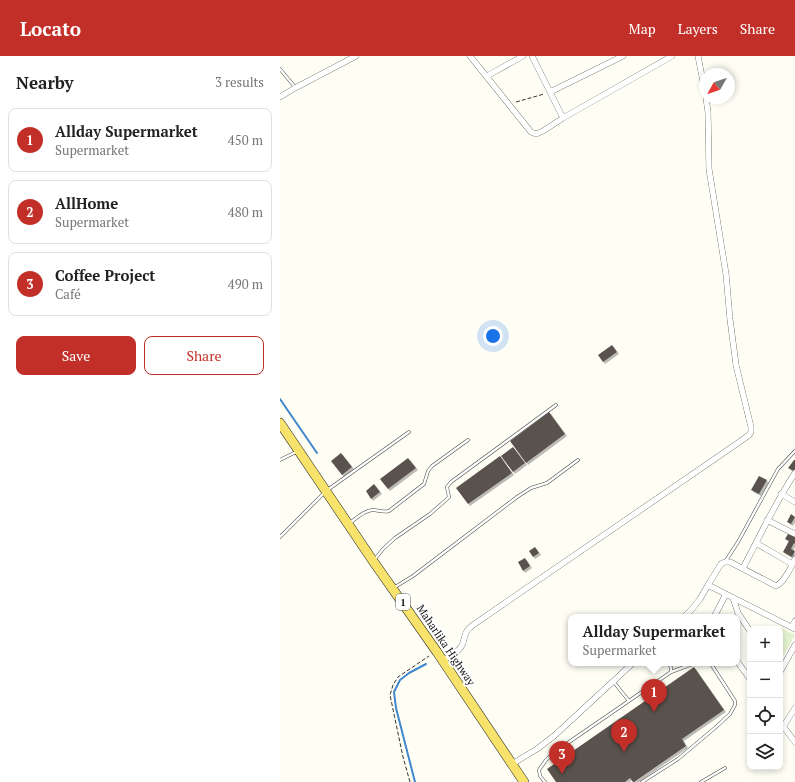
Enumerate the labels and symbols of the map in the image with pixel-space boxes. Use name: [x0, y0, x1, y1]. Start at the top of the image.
north arrow: [699, 68, 735, 104]
your location: [483, 326, 503, 346]
road number: 1: [396, 594, 410, 610]
street label: Maharlika Highway: [414, 602, 478, 688]
pin: 1: [641, 679, 667, 712]
pin: 2: [611, 719, 637, 752]
pin: 3: [549, 741, 575, 774]

